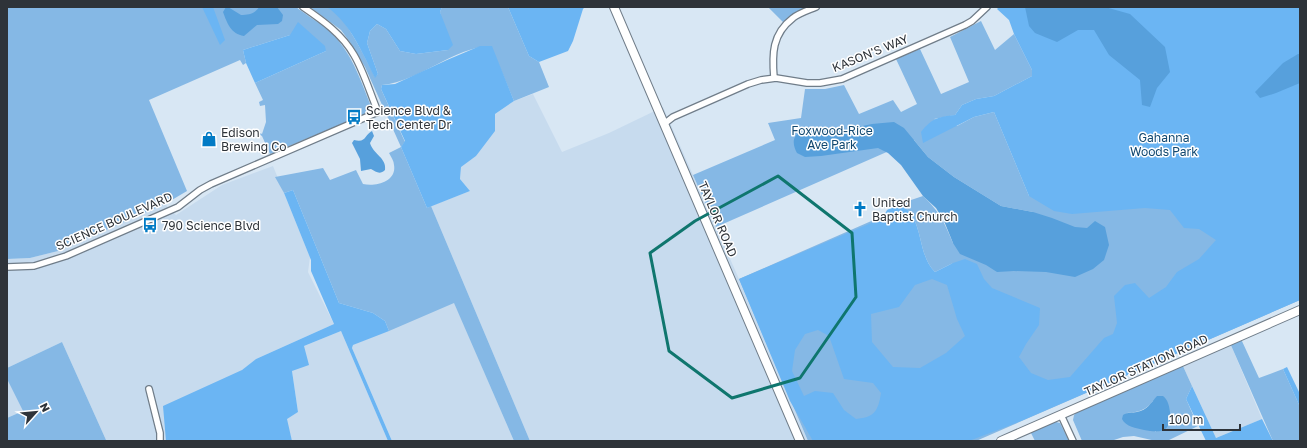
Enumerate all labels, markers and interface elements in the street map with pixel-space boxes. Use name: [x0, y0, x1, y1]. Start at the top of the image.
street label: KASON'S WAY: [830, 31, 911, 75]
place label: Science Blvd & Tech Center Dr: [366, 103, 451, 132]
bus stop icon: Science Blvd & Tech Center Dr: [345, 108, 363, 126]
park label: Foxwood-Rice Ave Park: [791, 123, 873, 152]
place label: Edison Brewing Co: [221, 125, 287, 154]
shop icon: Edison Brewing Co: [200, 130, 218, 148]
park label: Gahanna Woods Park: [1130, 130, 1198, 159]
street label: TAYLOR ROAD: [695, 179, 741, 259]
street label: SCIENCE BOULEVARD: [53, 189, 175, 253]
place label: United Baptist Church: [872, 195, 958, 224]
church icon: United Baptist Church: [851, 200, 869, 218]
bus stop icon: 790 Science Blvd: [141, 216, 159, 234]
place label: 790 Science Blvd: [162, 218, 260, 233]
street label: TAYLOR STATION ROAD: [1082, 331, 1210, 399]
north arrow: [16, 392, 56, 432]
text: N: [38, 401, 53, 414]
scale bar: [1163, 406, 1240, 432]
text: 100 m: [1169, 412, 1203, 427]

